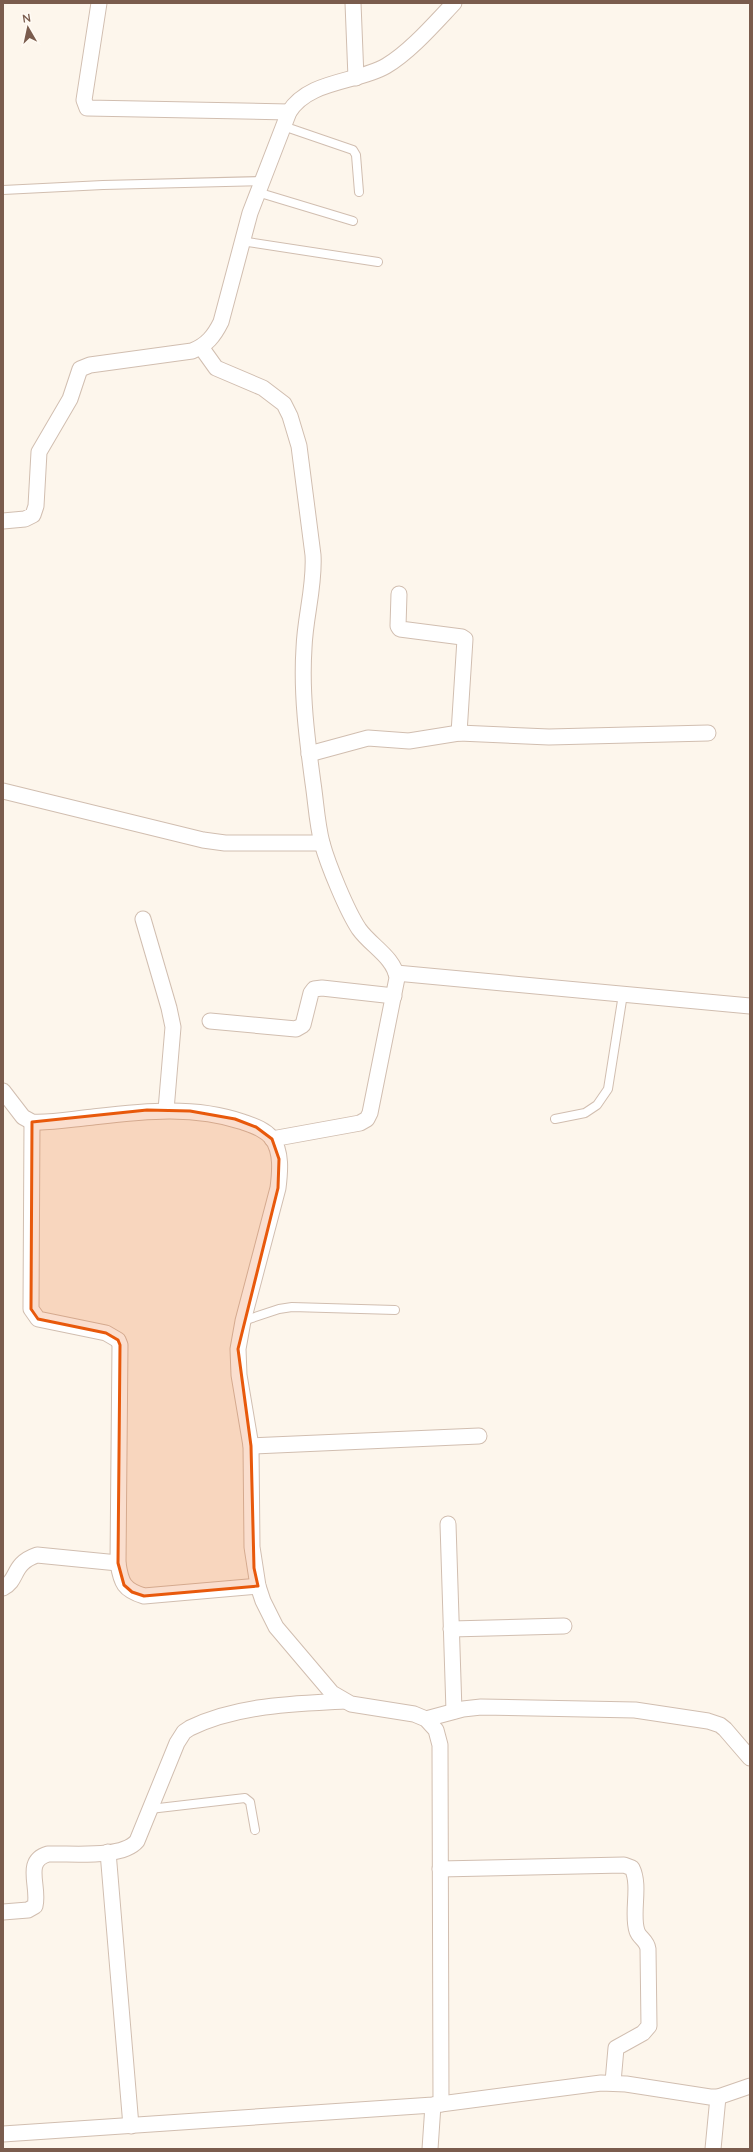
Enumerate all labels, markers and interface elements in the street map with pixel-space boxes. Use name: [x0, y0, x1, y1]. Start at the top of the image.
north arrow: [8, 8, 48, 48]
text: N: [21, 11, 32, 25]

